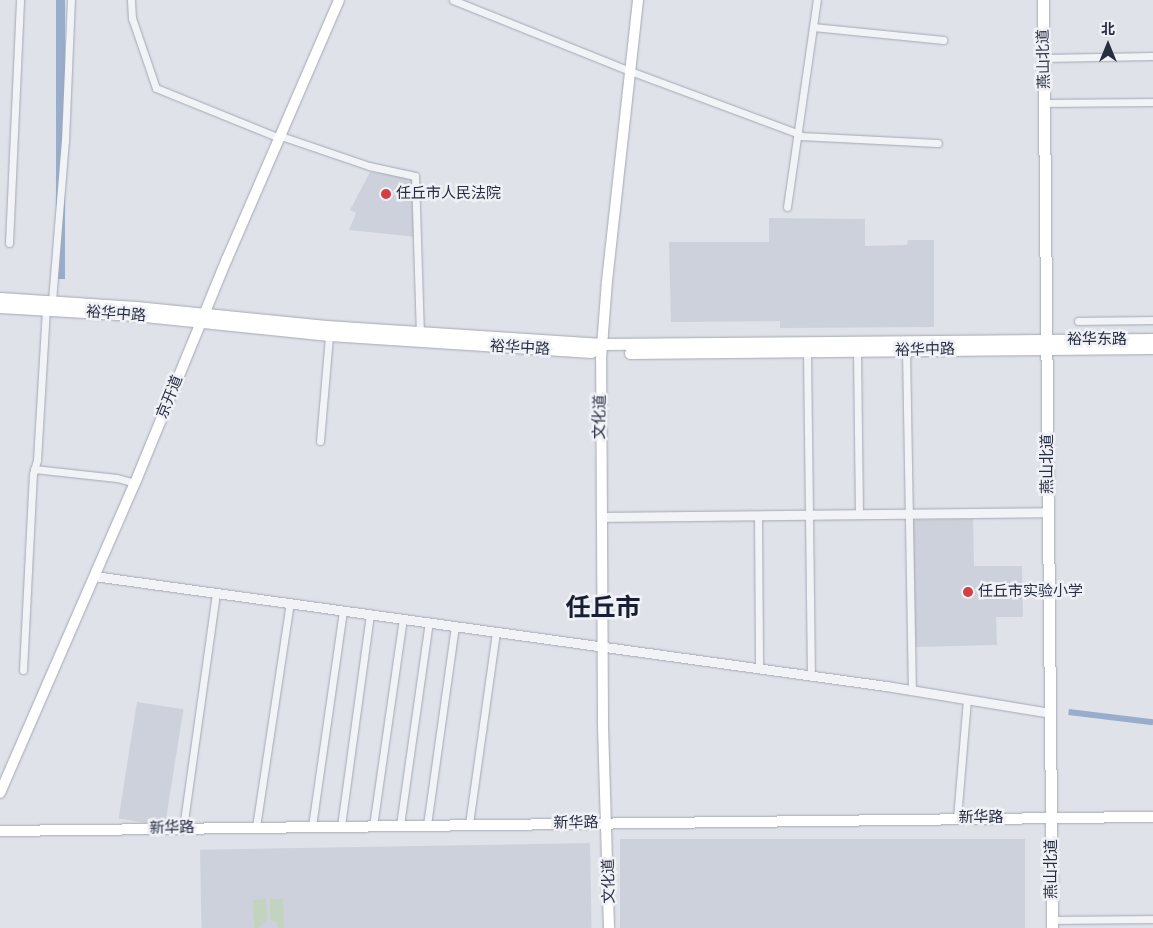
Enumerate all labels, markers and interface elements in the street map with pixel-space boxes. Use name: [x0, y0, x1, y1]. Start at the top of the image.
north arrow: [1083, 20, 1133, 70]
text: 北: [1101, 21, 1115, 38]
street label: 燕山北道: [1034, 29, 1054, 89]
place label: 任丘市人民法院: [396, 185, 501, 203]
marker: 任丘市人民法院: [380, 188, 392, 200]
street label: 裕华中路: [85, 303, 147, 325]
street label: 裕华东路: [1067, 331, 1127, 349]
street label: 裕华中路: [490, 337, 550, 359]
street label: 裕华中路: [895, 340, 955, 360]
street label: 京开道: [153, 373, 187, 421]
street label: 文化道: [591, 394, 609, 440]
street label: 燕山北道: [1039, 434, 1057, 494]
place label: 任丘市实验小学: [978, 583, 1083, 601]
marker: 任丘市实验小学: [962, 586, 974, 598]
district label: 任丘市: [566, 594, 640, 624]
street label: 新华路: [959, 809, 1003, 827]
street label: 新华路: [553, 814, 599, 832]
street label: 新华路: [149, 819, 195, 837]
street label: 燕山北道: [1043, 839, 1061, 899]
street label: 文化道: [600, 858, 618, 904]

